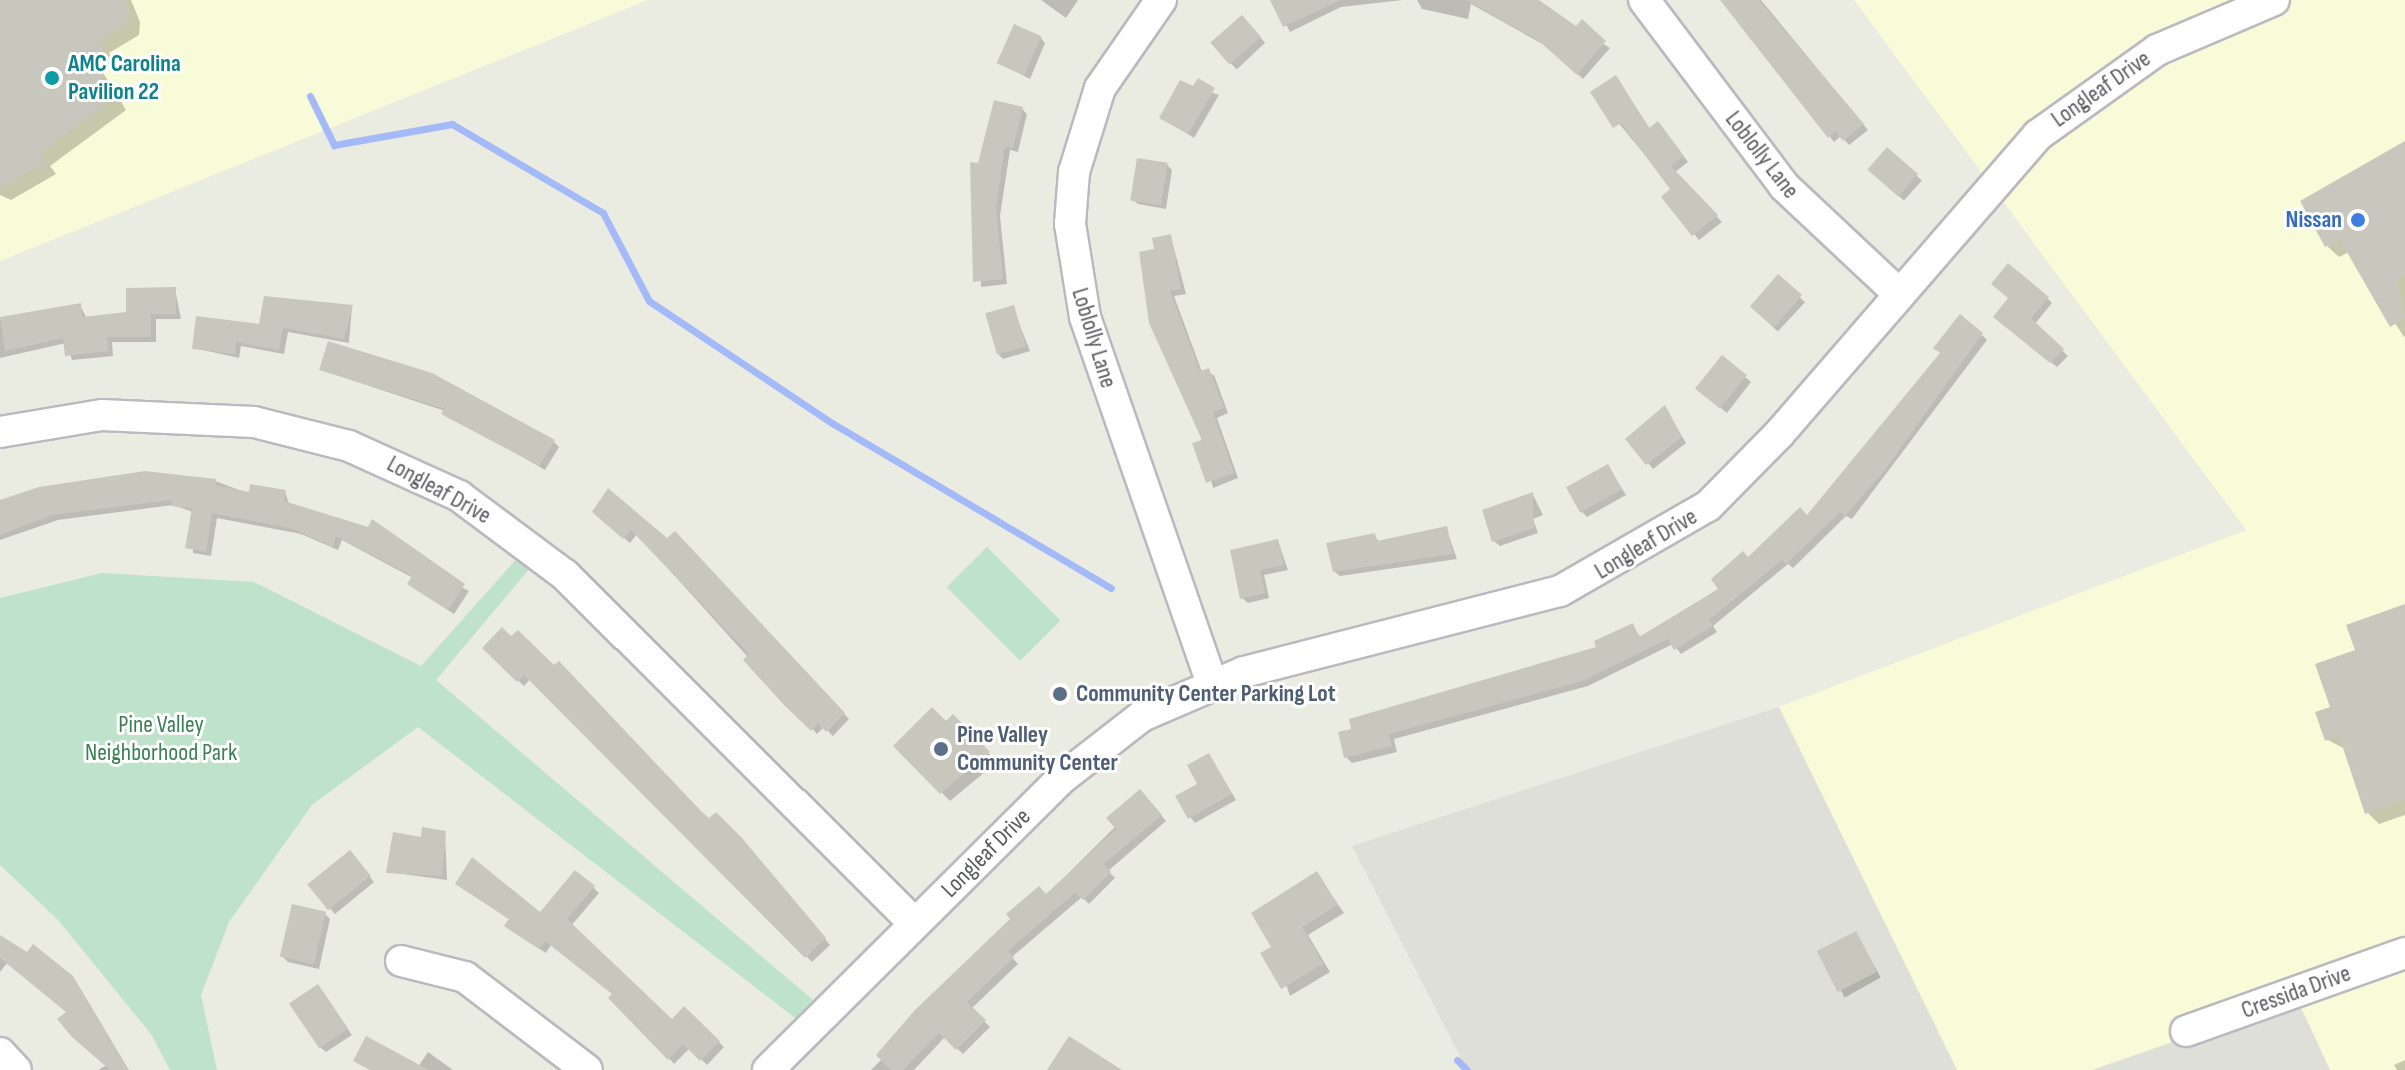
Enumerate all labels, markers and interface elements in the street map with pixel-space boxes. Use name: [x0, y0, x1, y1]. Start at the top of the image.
street label: Longleaf Drive: [2046, 44, 2156, 134]
place label: AMC Carolina Pavilion 22: [68, 50, 181, 106]
marker: AMC Carolina Pavilion 22: [43, 69, 61, 87]
street label: Loblolly Lane: [1719, 106, 1805, 204]
place label: Nissan: [2286, 206, 2342, 234]
marker: Nissan: [2349, 211, 2367, 229]
street label: Loblolly Lane: [1065, 285, 1123, 391]
street label: Longleaf Drive: [382, 450, 496, 530]
street label: Longleaf Drive: [1590, 502, 1702, 586]
place label: Community Center Parking Lot: [1076, 680, 1336, 708]
marker: Community Center Parking Lot: [1051, 685, 1069, 703]
park label: Pine Valley Neighborhood Park: [85, 711, 237, 767]
place label: Pine Valley Community Center: [957, 721, 1118, 777]
marker: Pine Valley Community Center: [932, 740, 950, 758]
street label: Longleaf Drive: [935, 802, 1037, 904]
street label: Cressida Drive: [2237, 959, 2355, 1025]

